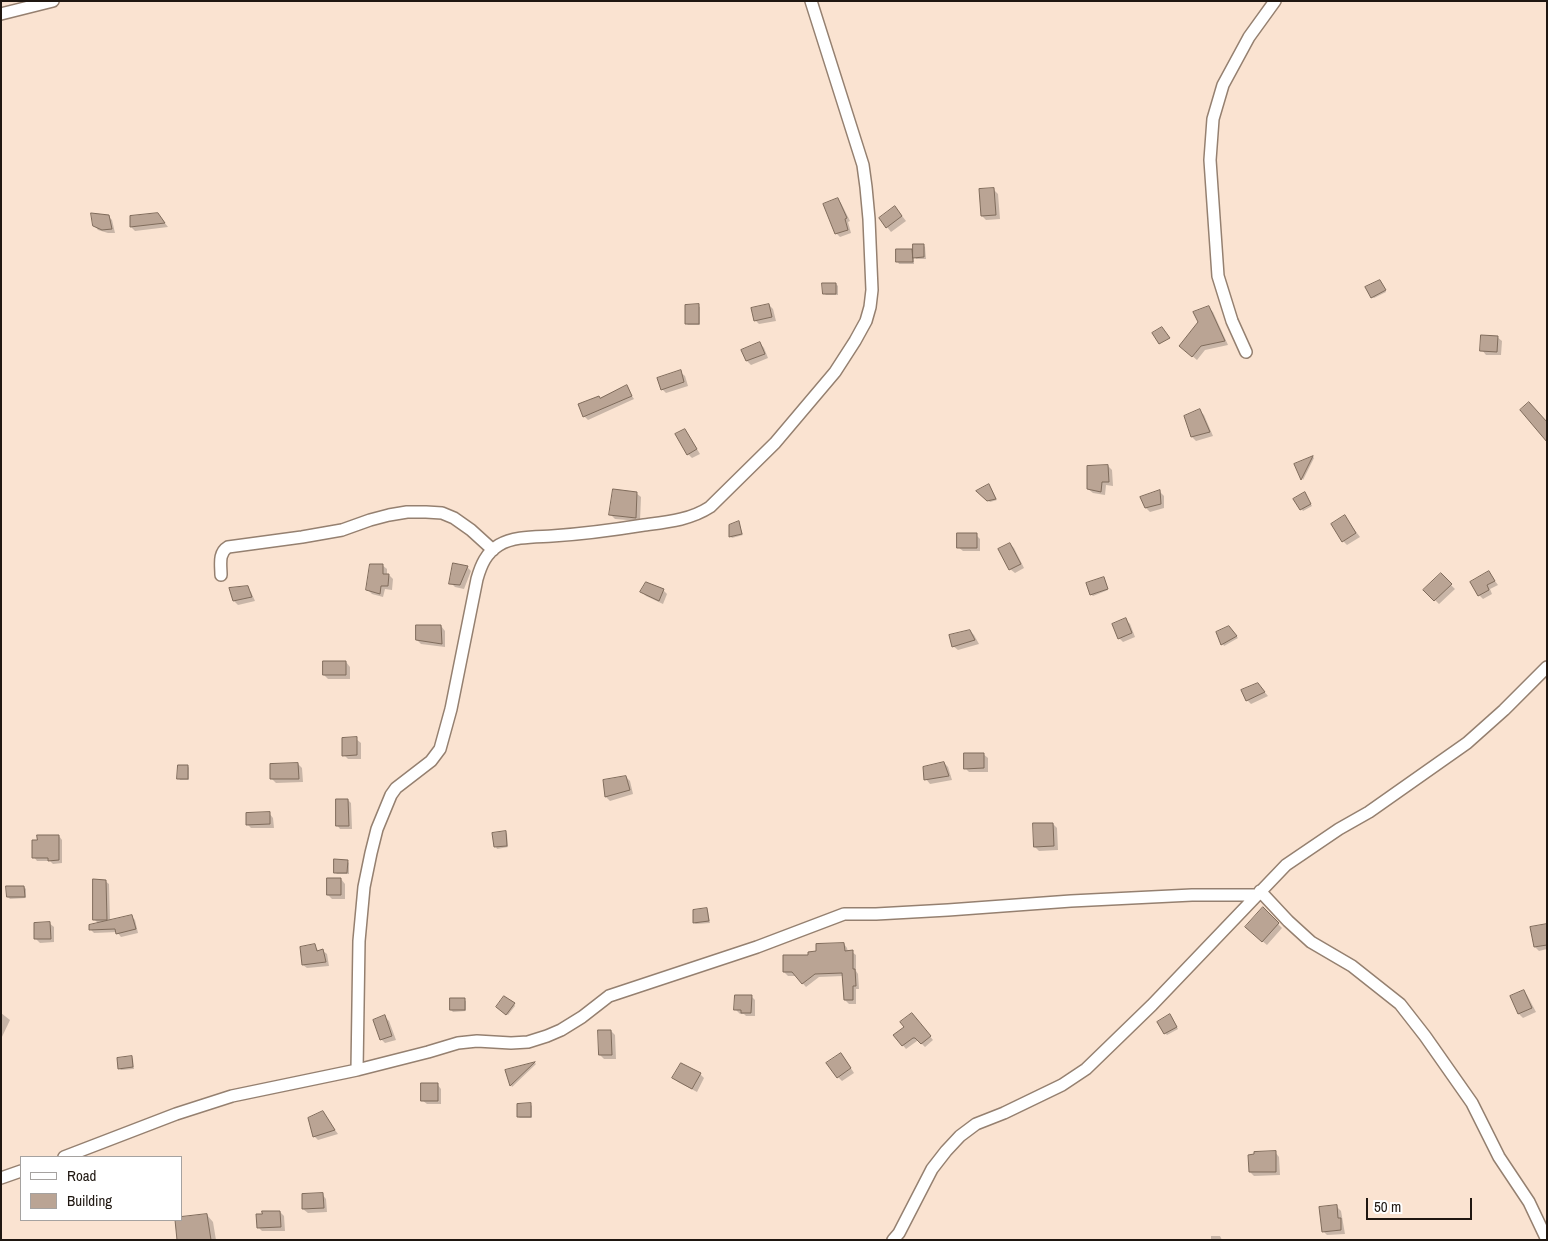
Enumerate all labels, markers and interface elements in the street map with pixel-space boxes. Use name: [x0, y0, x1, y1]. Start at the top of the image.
legend: [20, 1156, 182, 1221]
text: Road: [67, 1165, 96, 1186]
scale bar: [1368, 1188, 1474, 1220]
text: Building: [67, 1190, 112, 1211]
text: 50 m: [1374, 1196, 1401, 1217]

